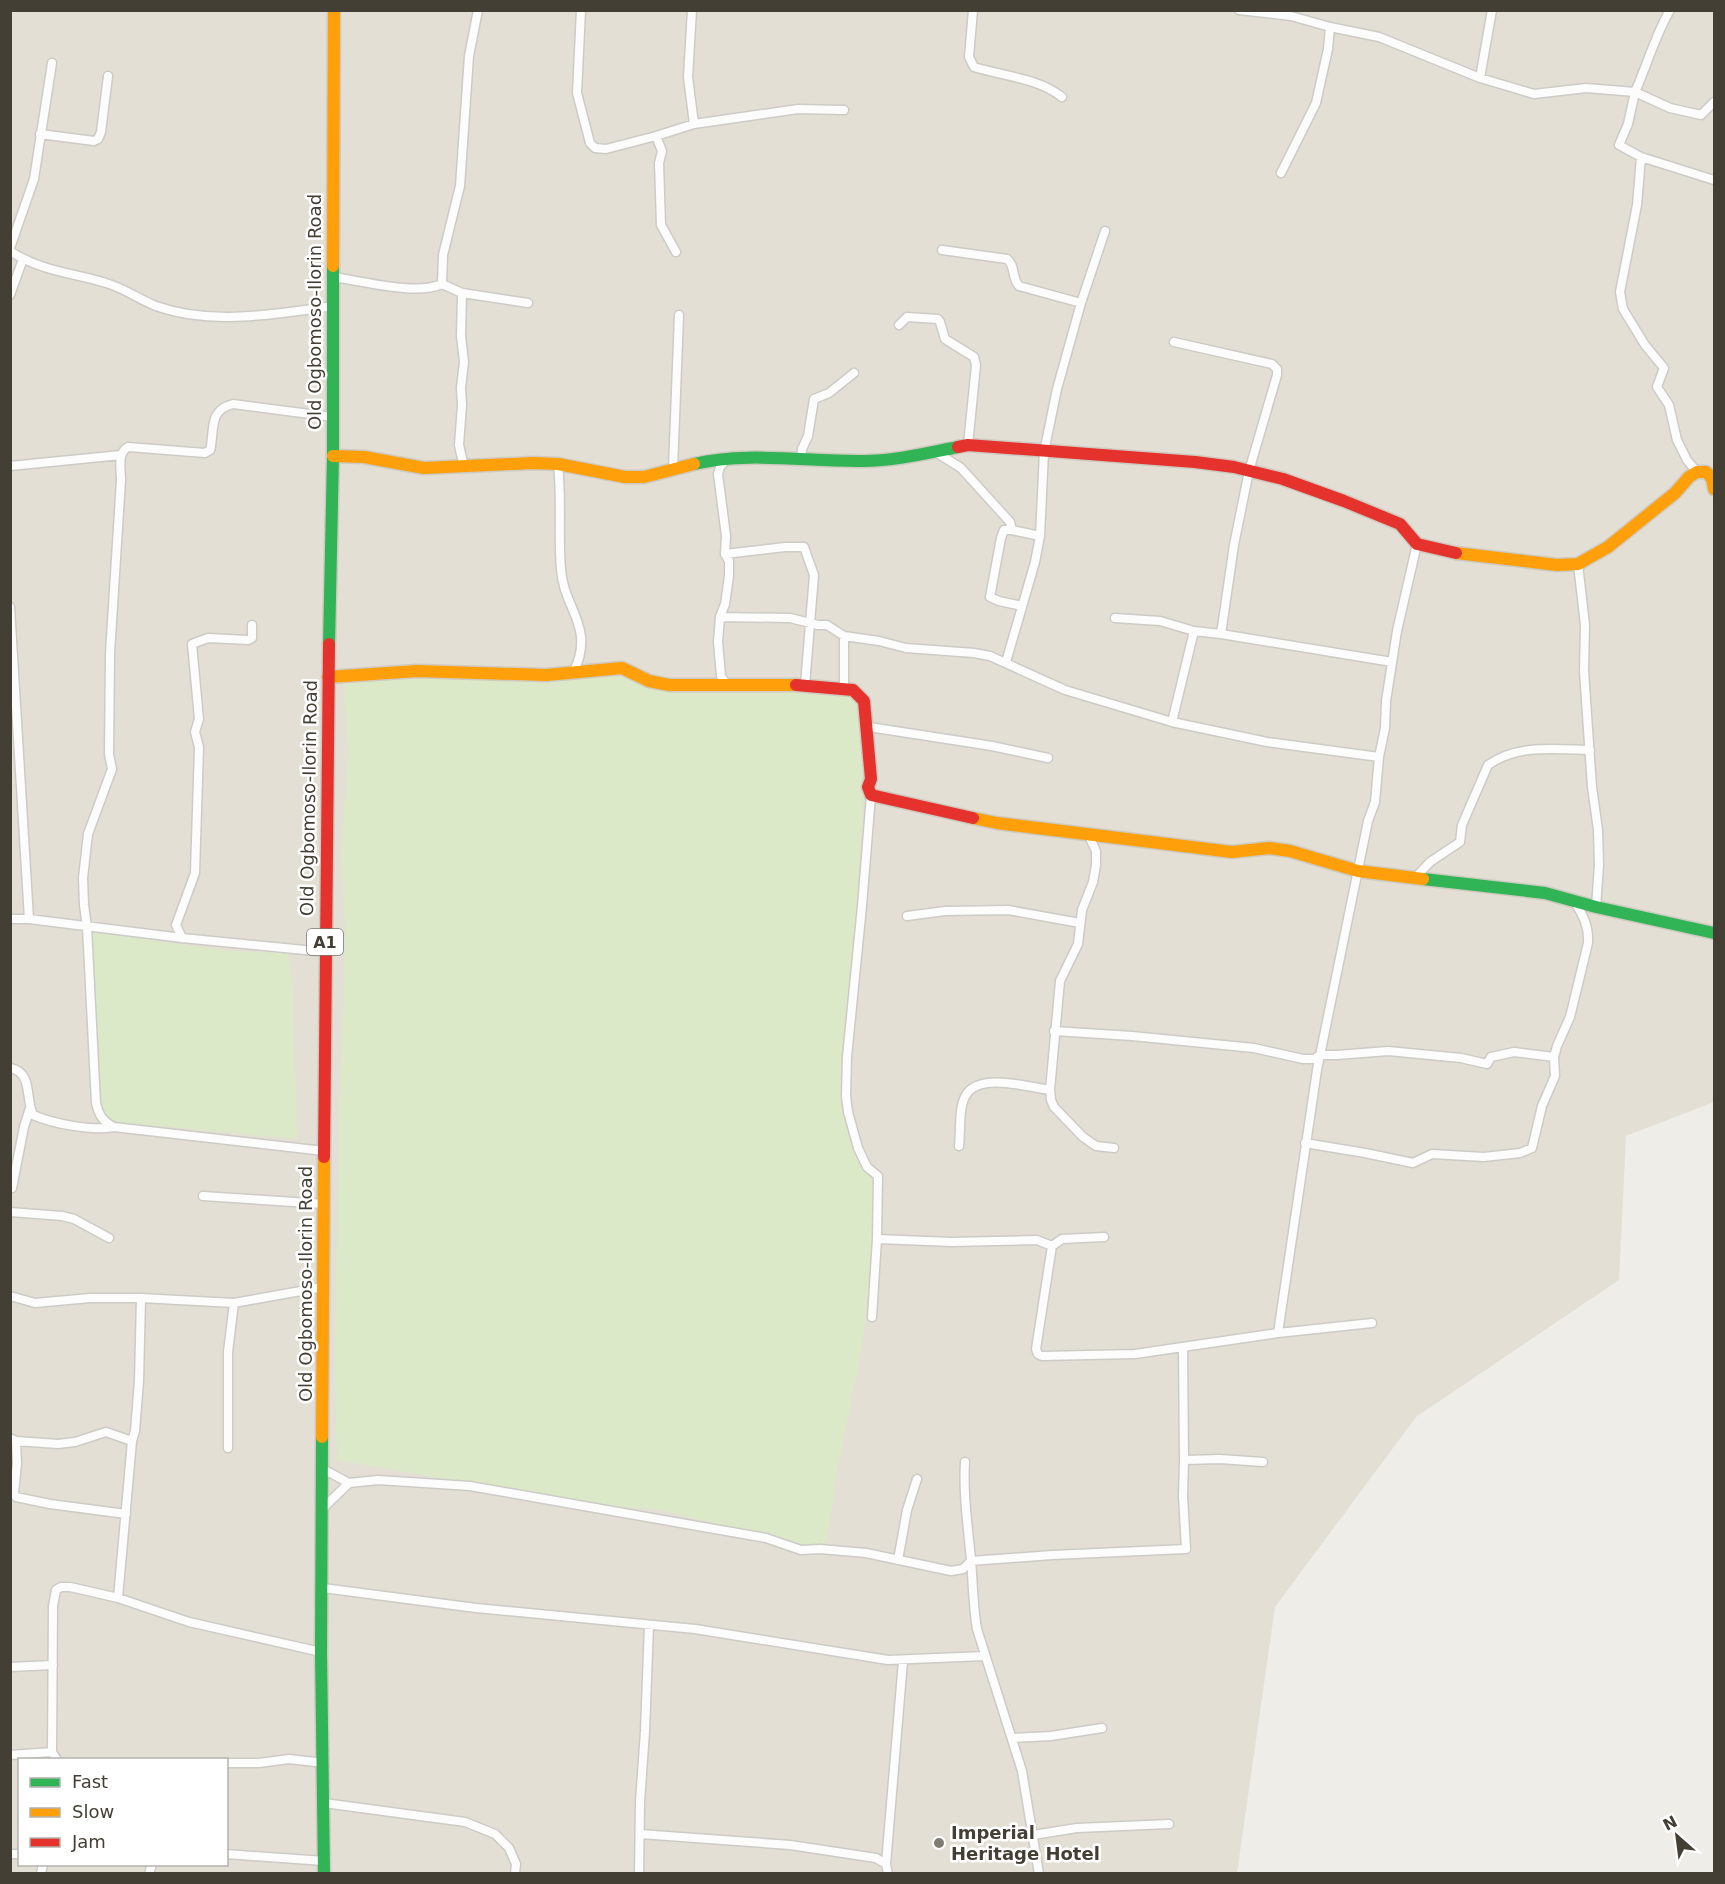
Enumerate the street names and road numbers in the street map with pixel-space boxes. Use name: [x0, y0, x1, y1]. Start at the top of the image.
street label: Old Ogbomoso-Ilorin Road: [304, 194, 325, 430]
street label: Old Ogbomoso-Ilorin Road: [296, 680, 321, 916]
road number: A1: [307, 929, 343, 955]
street label: Old Ogbomoso-Ilorin Road: [295, 1166, 316, 1402]

